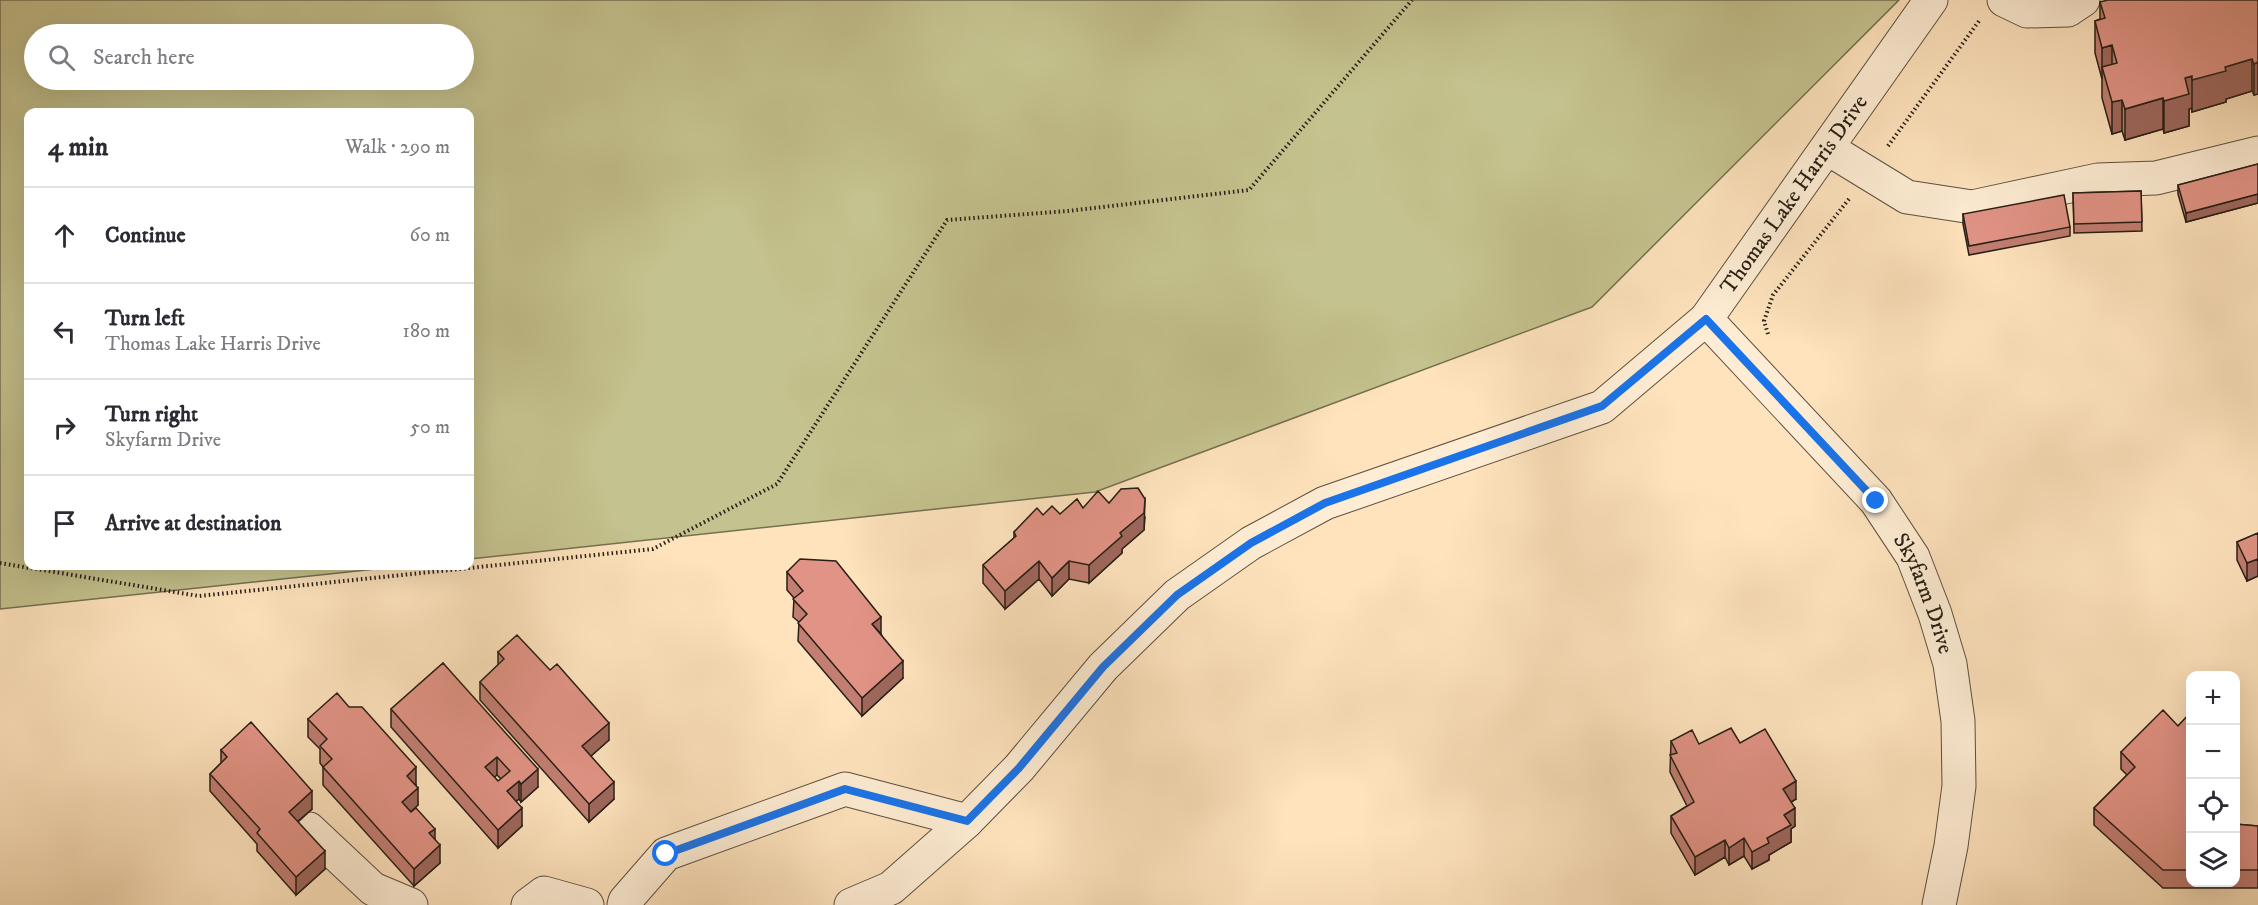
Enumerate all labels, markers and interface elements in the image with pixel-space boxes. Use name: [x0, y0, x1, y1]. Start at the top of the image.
search box: [24, 24, 474, 90]
icon: search: [45, 41, 78, 74]
text: Search here: [93, 44, 195, 71]
street label: Thomas Lake Harris Drive: [1714, 90, 1873, 299]
text: 4 min: [48, 131, 108, 164]
text: Walk · 290 m: [345, 135, 450, 160]
icon: ahead: [48, 219, 81, 252]
text: Continue: [105, 222, 186, 249]
text: 60 m: [410, 223, 450, 248]
text: Turn left: [105, 305, 185, 332]
icon: left: [48, 315, 81, 348]
text: 180 m: [403, 319, 450, 344]
text: Thomas Lake Harris Drive: [105, 332, 321, 357]
text: Turn right: [105, 401, 198, 428]
icon: right: [48, 411, 81, 444]
text: 50 m: [410, 415, 450, 440]
text: Skyfarm Drive: [105, 428, 221, 453]
route end: [1862, 487, 1888, 513]
icon: arrive: [48, 507, 81, 540]
text: Arrive at destination: [105, 510, 282, 537]
street label: Skyfarm Drive: [1887, 528, 1960, 657]
map controls: [2186, 671, 2240, 887]
button: +: [2186, 671, 2240, 725]
button: −: [2186, 725, 2240, 779]
button: locate: [2186, 779, 2240, 833]
button: layers: [2186, 833, 2240, 887]
route start: [652, 840, 678, 866]

